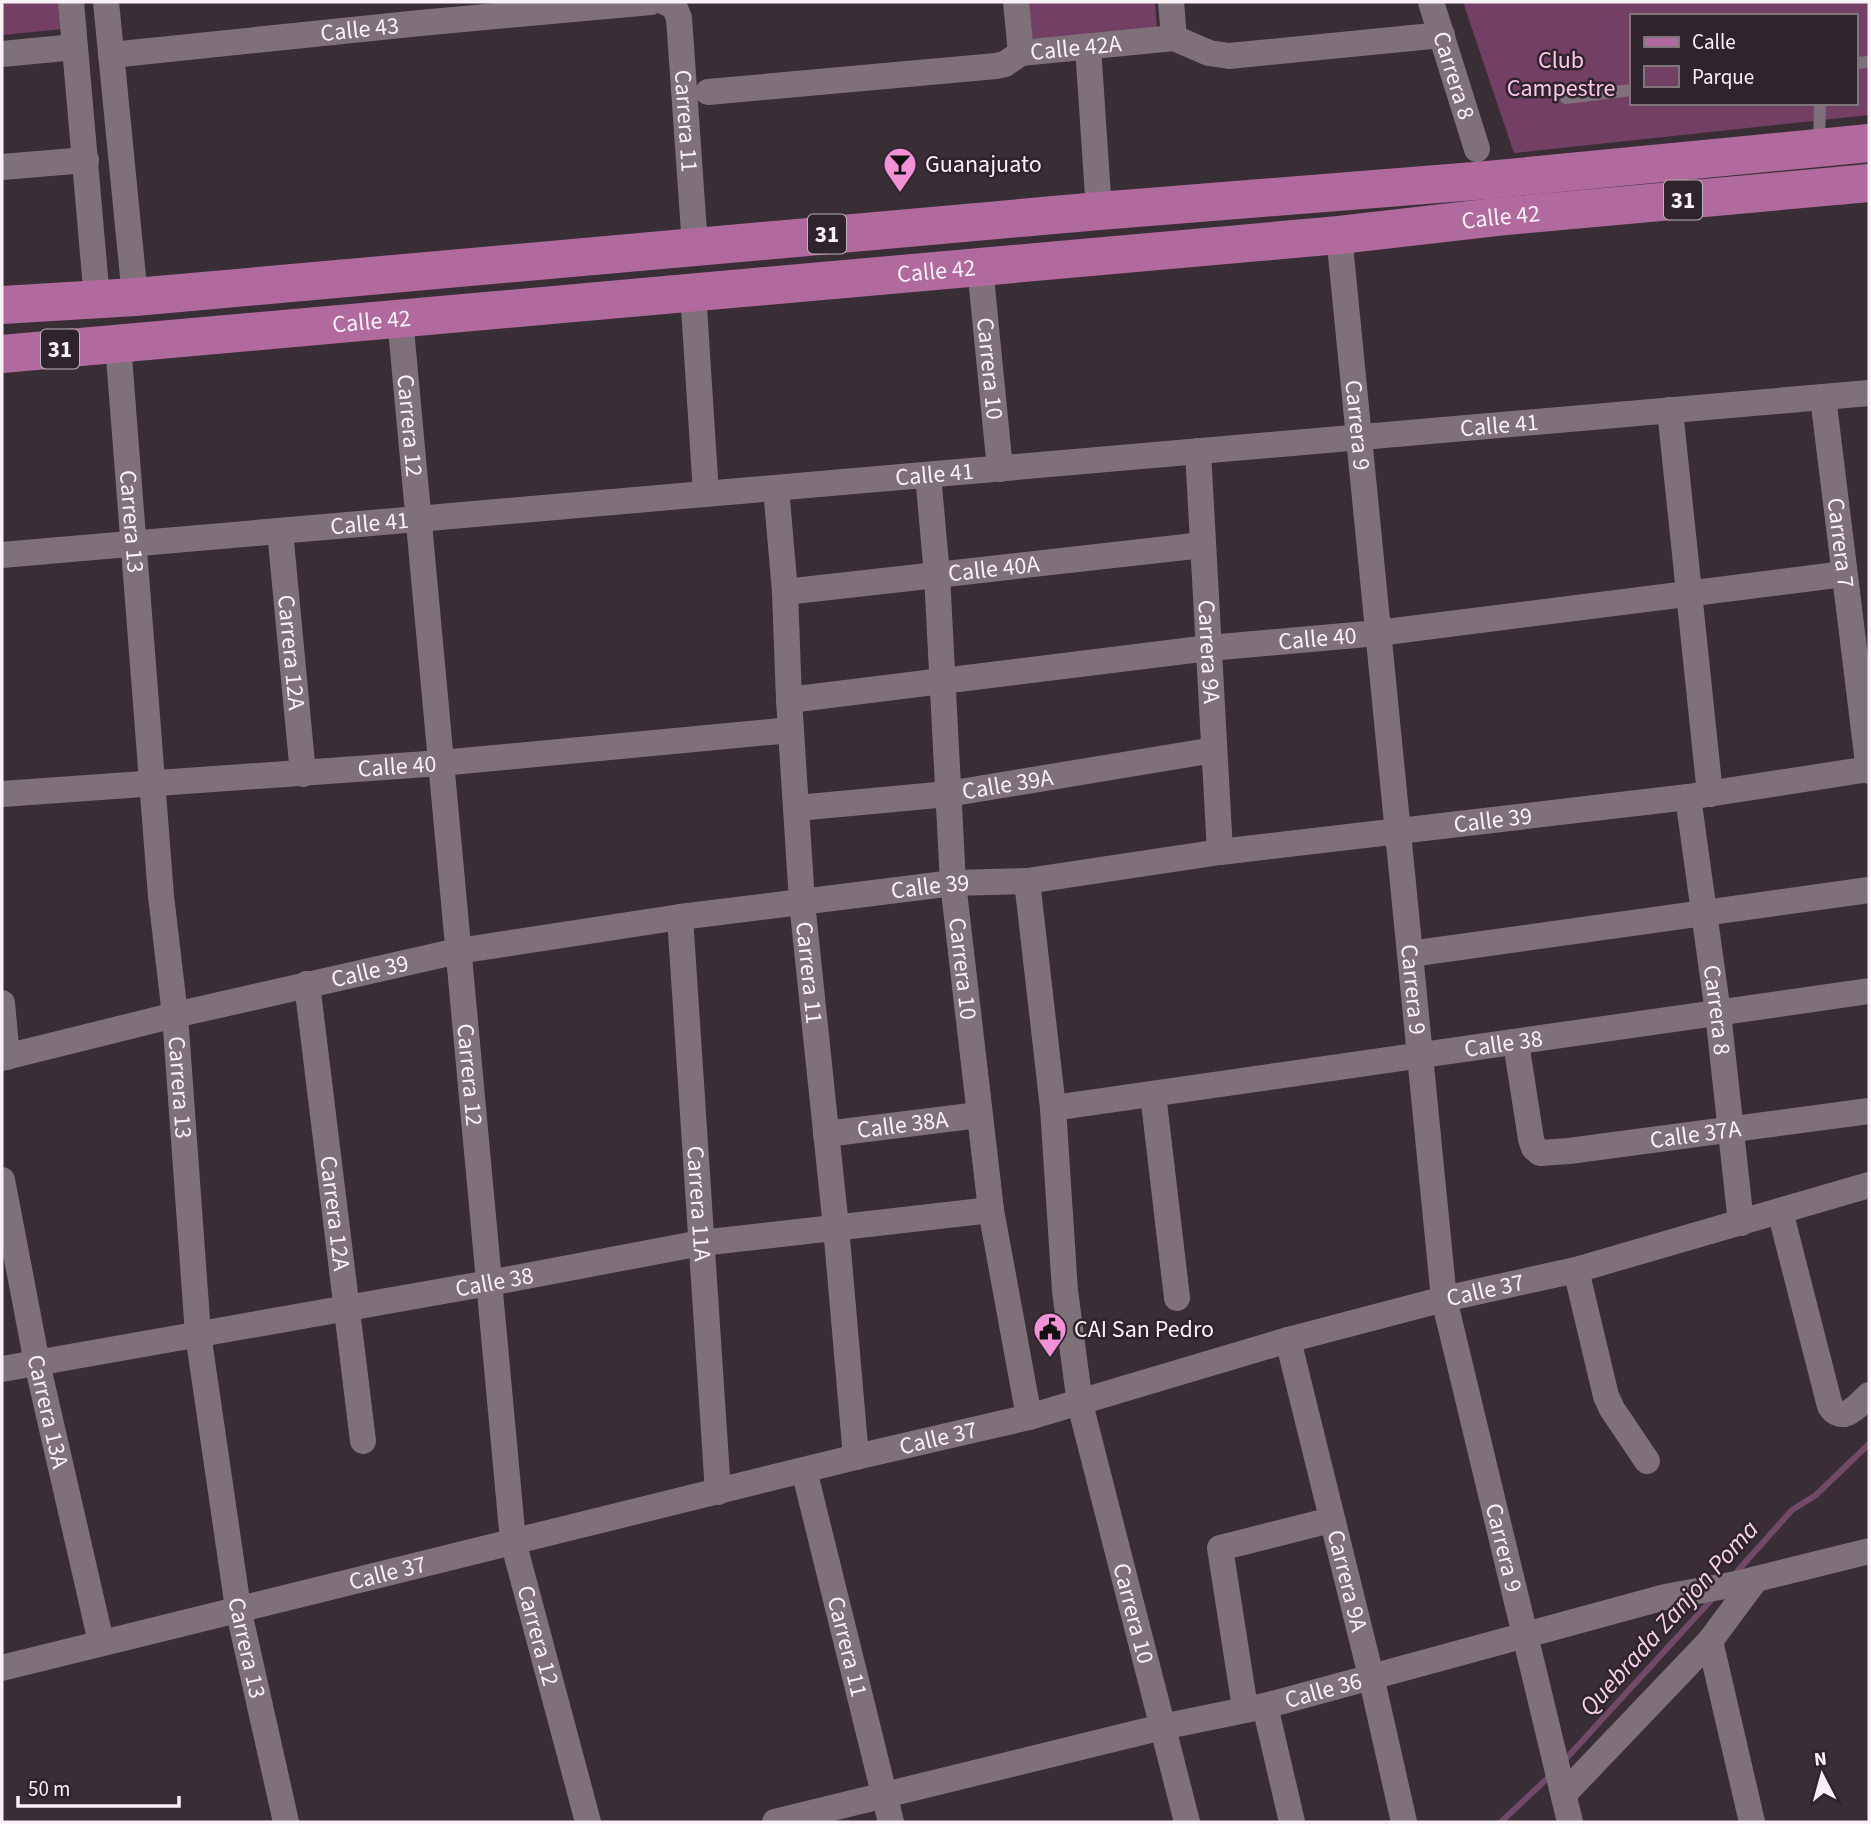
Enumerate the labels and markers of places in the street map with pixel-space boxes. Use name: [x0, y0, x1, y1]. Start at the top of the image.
bar icon: Guanajuato: [881, 145, 919, 194]
place label: Guanajuato: [925, 147, 1042, 182]
public building icon: CAI San Pedro: [1031, 1310, 1069, 1359]
place label: CAI San Pedro: [1074, 1312, 1214, 1347]

